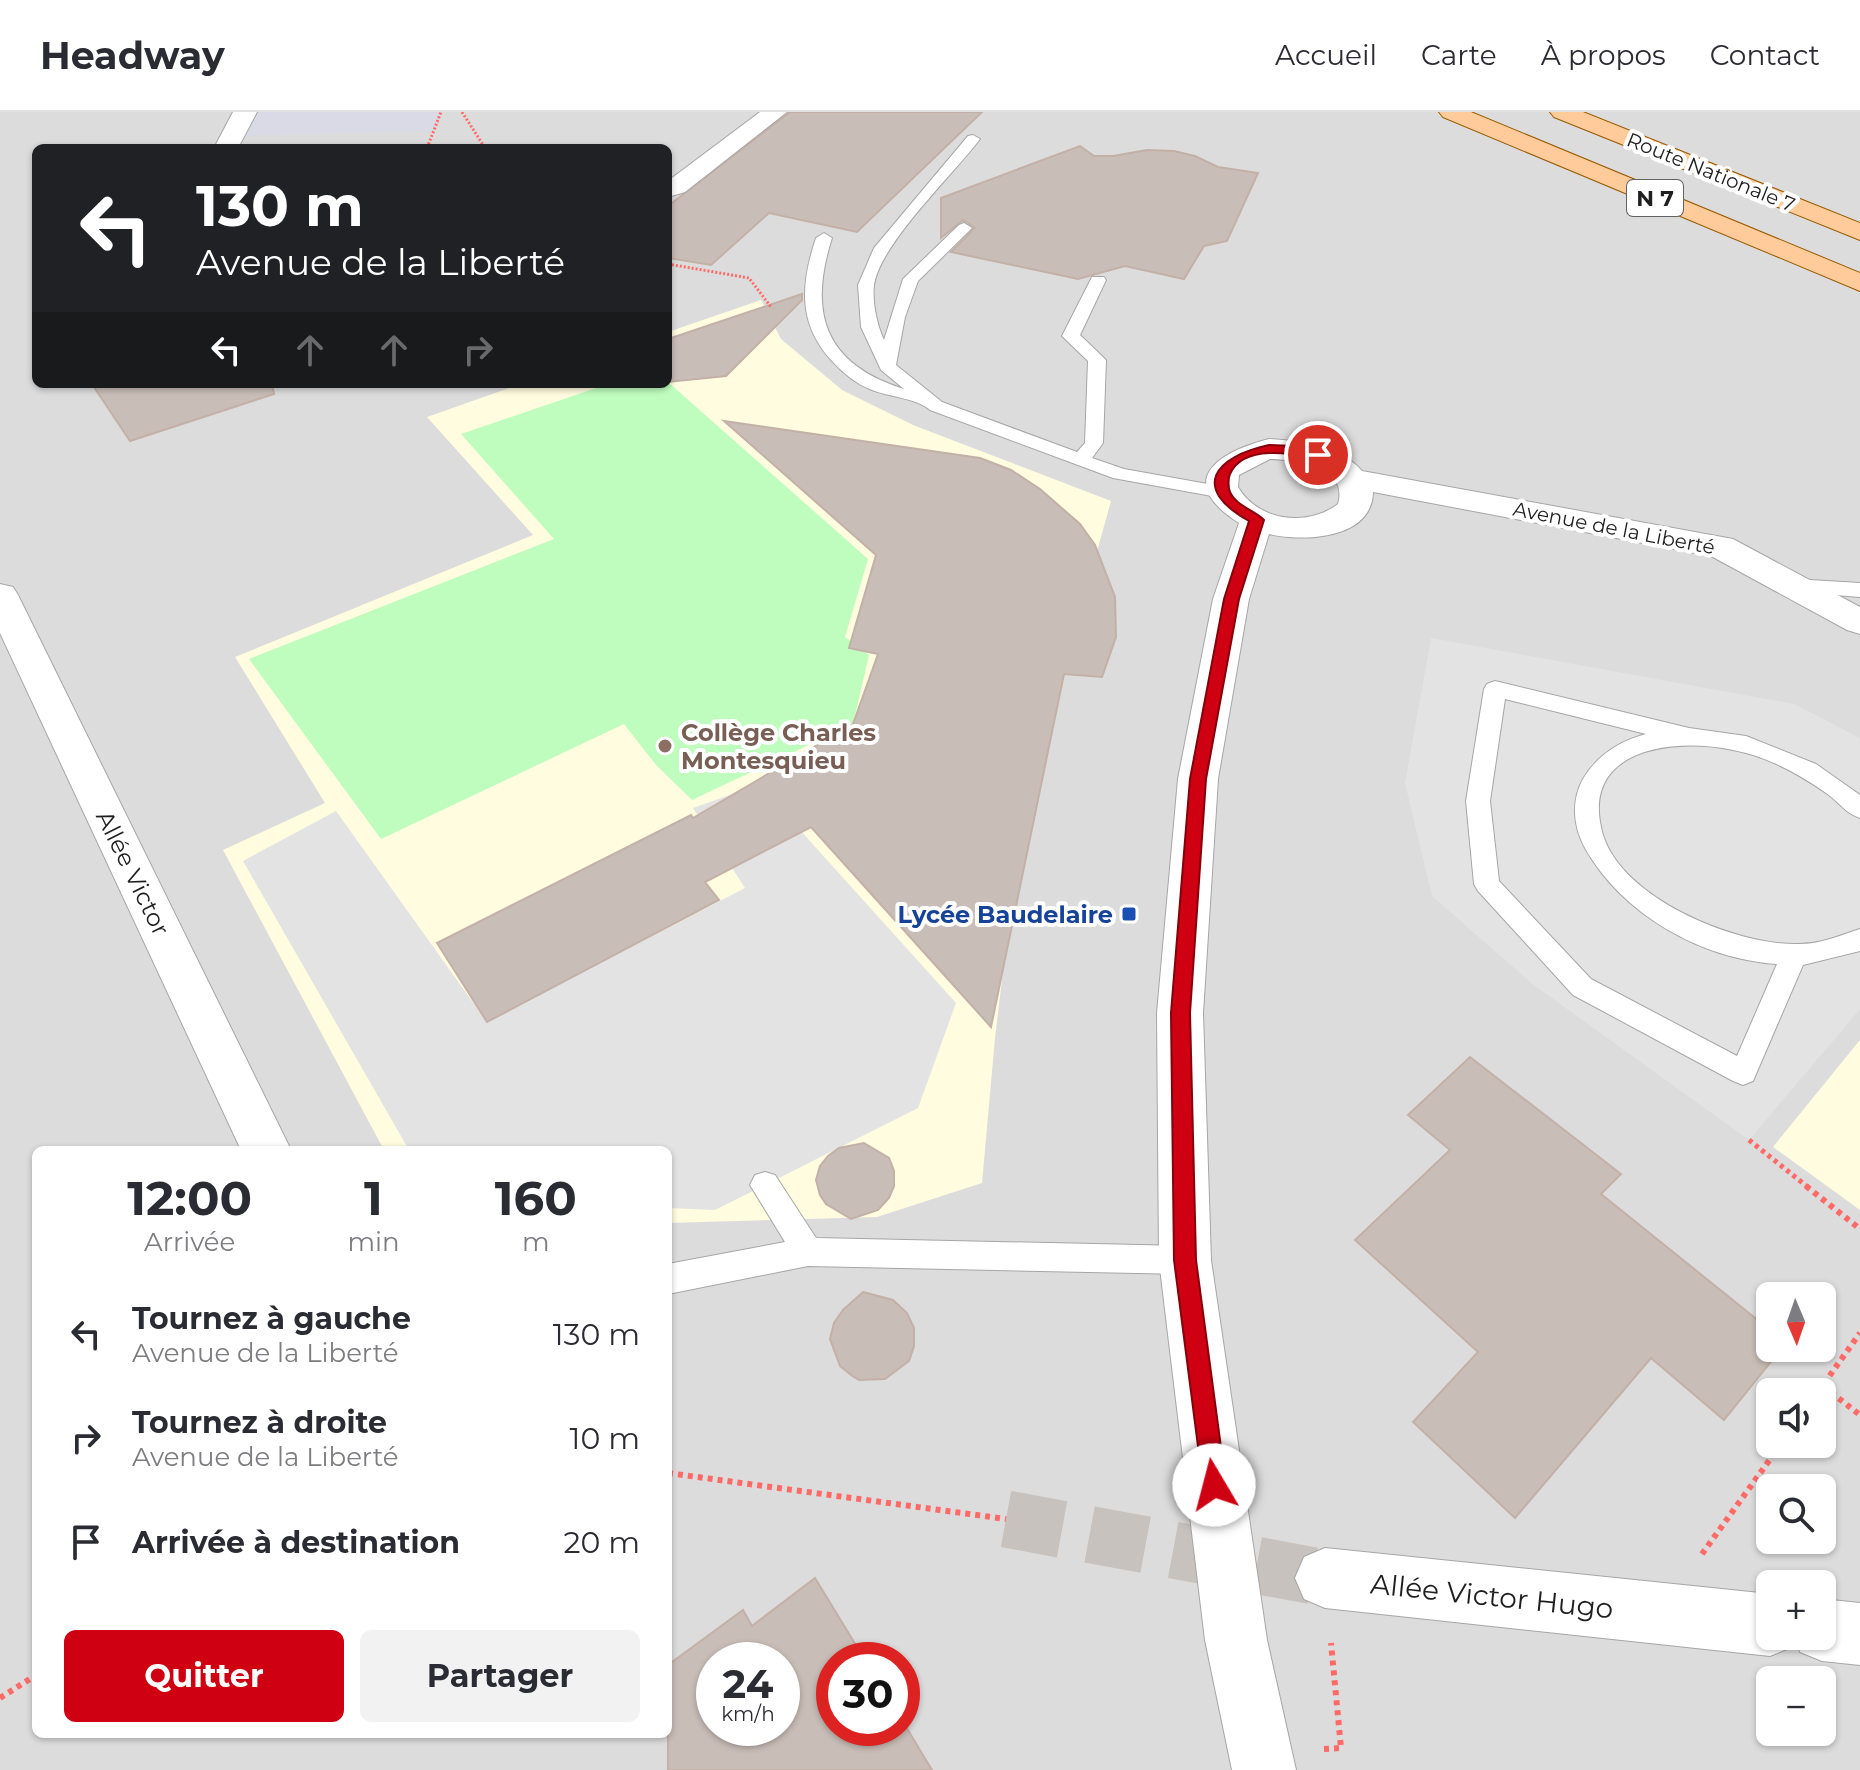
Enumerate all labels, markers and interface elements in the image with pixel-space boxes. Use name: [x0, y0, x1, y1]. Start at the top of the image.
text: Headway: [40, 32, 225, 79]
text: Accueil: [1275, 38, 1377, 72]
text: Carte: [1421, 38, 1497, 72]
text: À propos: [1541, 38, 1666, 72]
text: Contact: [1710, 38, 1820, 72]
street label: Route Nationale 7: [1623, 127, 1799, 217]
text: 130 m: [196, 172, 364, 240]
icon: left: [64, 176, 168, 280]
road number: N 7: [1627, 180, 1683, 216]
text: Avenue de la Liberté: [196, 240, 565, 284]
icon: left: [204, 328, 248, 372]
icon: ahead: [288, 328, 332, 372]
icon: ahead: [372, 328, 416, 372]
icon: right: [456, 328, 500, 372]
pin: [1284, 421, 1352, 489]
icon: arrive: [1296, 433, 1340, 477]
street label: Avenue de la Liberté: [1511, 497, 1717, 559]
place label: Collège Charles Montesquieu: [681, 718, 876, 775]
marker: Collège Charles Montesquieu: [656, 737, 674, 755]
street label: Allée Victor: [90, 806, 176, 940]
place label: Lycée Baudelaire: [897, 900, 1113, 929]
marker: Lycée Baudelaire: [1120, 905, 1138, 923]
text: 12:00: [127, 1169, 252, 1227]
text: 1: [364, 1169, 383, 1227]
text: 160: [495, 1169, 577, 1227]
text: Arrivée: [144, 1226, 235, 1258]
text: min: [347, 1226, 400, 1258]
text: m: [522, 1226, 550, 1258]
north arrow: [1756, 1282, 1836, 1362]
map controls: [1756, 1282, 1836, 1746]
text: Tournez à gauche: [132, 1300, 411, 1337]
icon: left: [64, 1312, 108, 1356]
text: 130 m: [553, 1316, 640, 1353]
text: Avenue de la Liberté: [132, 1337, 398, 1369]
button: sound: [1756, 1378, 1836, 1458]
text: Tournez à droite: [132, 1404, 387, 1441]
icon: right: [64, 1416, 108, 1460]
text: 10 m: [570, 1420, 640, 1457]
text: Avenue de la Liberté: [132, 1441, 398, 1473]
position arrow: [1172, 1443, 1256, 1527]
button: search: [1756, 1474, 1836, 1554]
icon: arrive: [64, 1520, 108, 1564]
text: Arrivée à destination: [132, 1524, 460, 1561]
text: 20 m: [563, 1524, 640, 1561]
street label: Allée Victor Hugo: [1369, 1566, 1615, 1626]
button: +: [1756, 1570, 1836, 1650]
button: Quitter: [64, 1630, 344, 1722]
button: Partager: [360, 1630, 640, 1722]
speed limit sign: 30: [816, 1642, 920, 1746]
text: 24: [723, 1659, 773, 1708]
button: −: [1756, 1666, 1836, 1746]
text: km/h: [721, 1702, 775, 1726]

